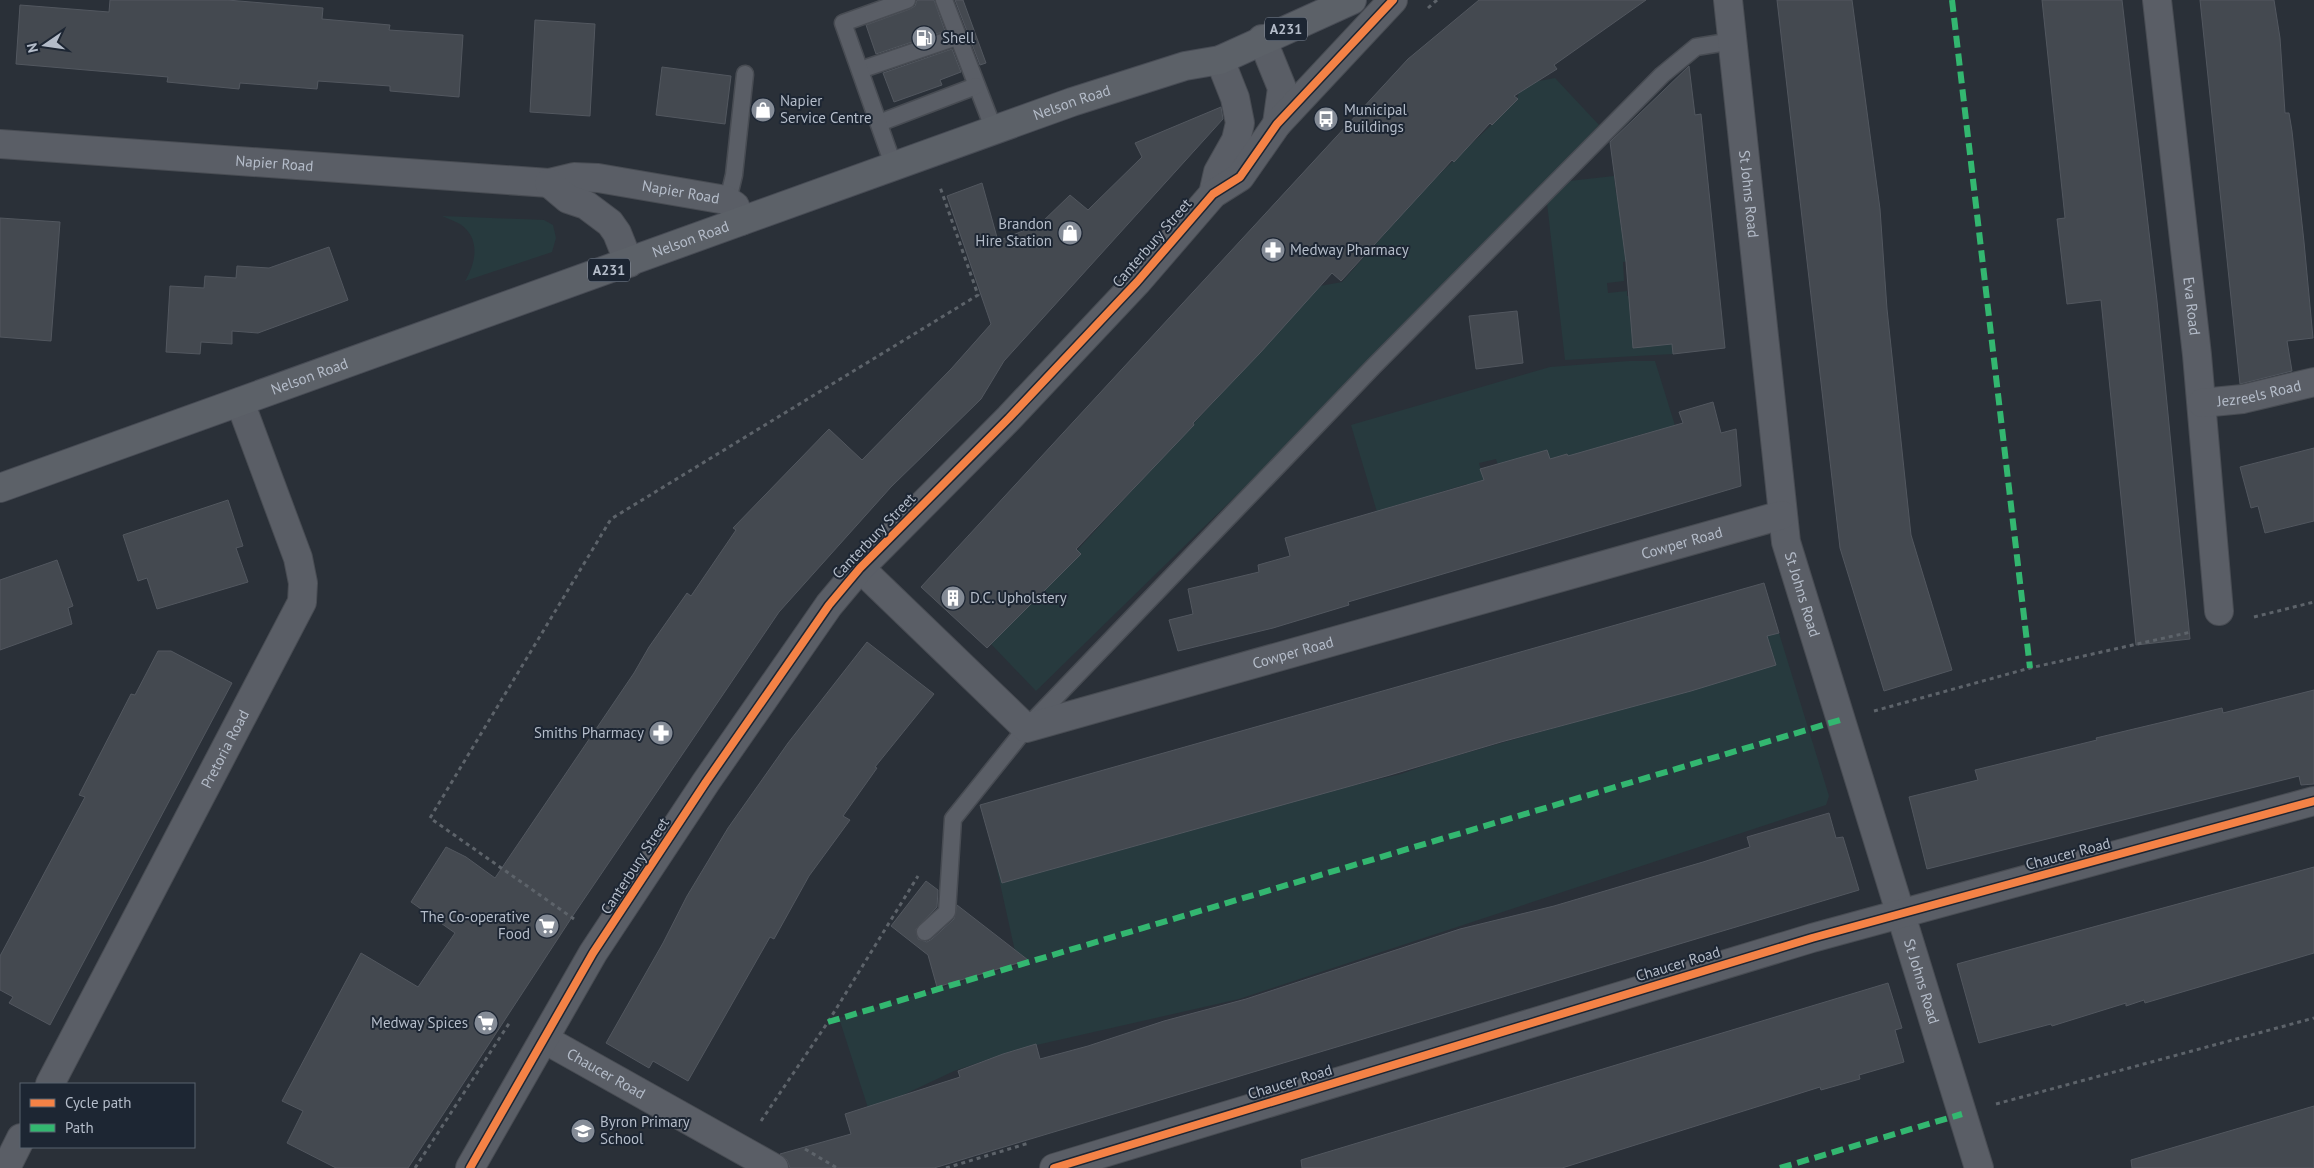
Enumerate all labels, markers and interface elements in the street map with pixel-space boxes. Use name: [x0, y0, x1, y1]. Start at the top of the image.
road number: A231: [1265, 18, 1307, 40]
north arrow: [20, 20, 70, 70]
fuel station icon: Shell: [911, 25, 937, 51]
place label: Shell: [942, 28, 975, 47]
text: N: [23, 41, 42, 54]
street label: Nelson Road: [1030, 80, 1113, 124]
place label: Napier Service Centre: [780, 91, 872, 127]
shop icon: Napier Service Centre: [750, 97, 776, 123]
place label: Municipal Buildings: [1344, 100, 1408, 136]
bus stop icon: Municipal Buildings: [1313, 106, 1339, 132]
street label: St Johns Road: [1735, 149, 1763, 239]
street label: Napier Road: [235, 151, 314, 175]
street label: Napier Road: [641, 176, 721, 208]
street label: Canterbury Street: [1108, 194, 1195, 291]
place label: Brandon Hire Station: [975, 214, 1052, 250]
street label: Nelson Road: [649, 216, 732, 261]
shop icon: Brandon Hire Station: [1057, 220, 1083, 246]
pharmacy icon: Medway Pharmacy: [1260, 237, 1286, 263]
place label: Medway Pharmacy: [1290, 240, 1409, 259]
road number: A231: [588, 258, 630, 282]
street label: Eva Road: [2179, 276, 2205, 336]
street label: Nelson Road: [268, 353, 350, 399]
street label: Jezreels Road: [2215, 375, 2303, 411]
street label: Canterbury Street: [828, 489, 919, 582]
street label: Cowper Road: [1639, 522, 1725, 563]
street label: St Johns Road: [1781, 549, 1825, 639]
building icon: D.C. Upholstery: [940, 585, 966, 611]
place label: D.C. Upholstery: [970, 588, 1067, 607]
street label: Cowper Road: [1250, 632, 1336, 673]
street label: Pretoria Road: [196, 706, 253, 791]
pharmacy icon: Smiths Pharmacy: [648, 720, 674, 746]
place label: Smiths Pharmacy: [534, 723, 644, 742]
street label: Canterbury Street: [596, 814, 673, 918]
street label: Chaucer Road: [2023, 833, 2112, 874]
place label: The Co-operative Food: [420, 907, 530, 943]
supermarket icon: The Co-operative Food: [534, 913, 560, 939]
street label: St Johns Road: [1900, 936, 1944, 1026]
street label: Chaucer Road: [1633, 942, 1722, 985]
supermarket icon: Medway Spices: [473, 1010, 499, 1036]
place label: Medway Spices: [371, 1013, 468, 1032]
street label: Chaucer Road: [563, 1044, 649, 1103]
street label: Chaucer Road: [1245, 1060, 1334, 1103]
legend: [20, 1083, 195, 1148]
text: Cycle path: [65, 1093, 131, 1112]
place label: Byron Primary School: [600, 1112, 690, 1148]
text: Path: [65, 1118, 94, 1137]
school or university icon: Byron Primary School: [570, 1118, 596, 1144]

